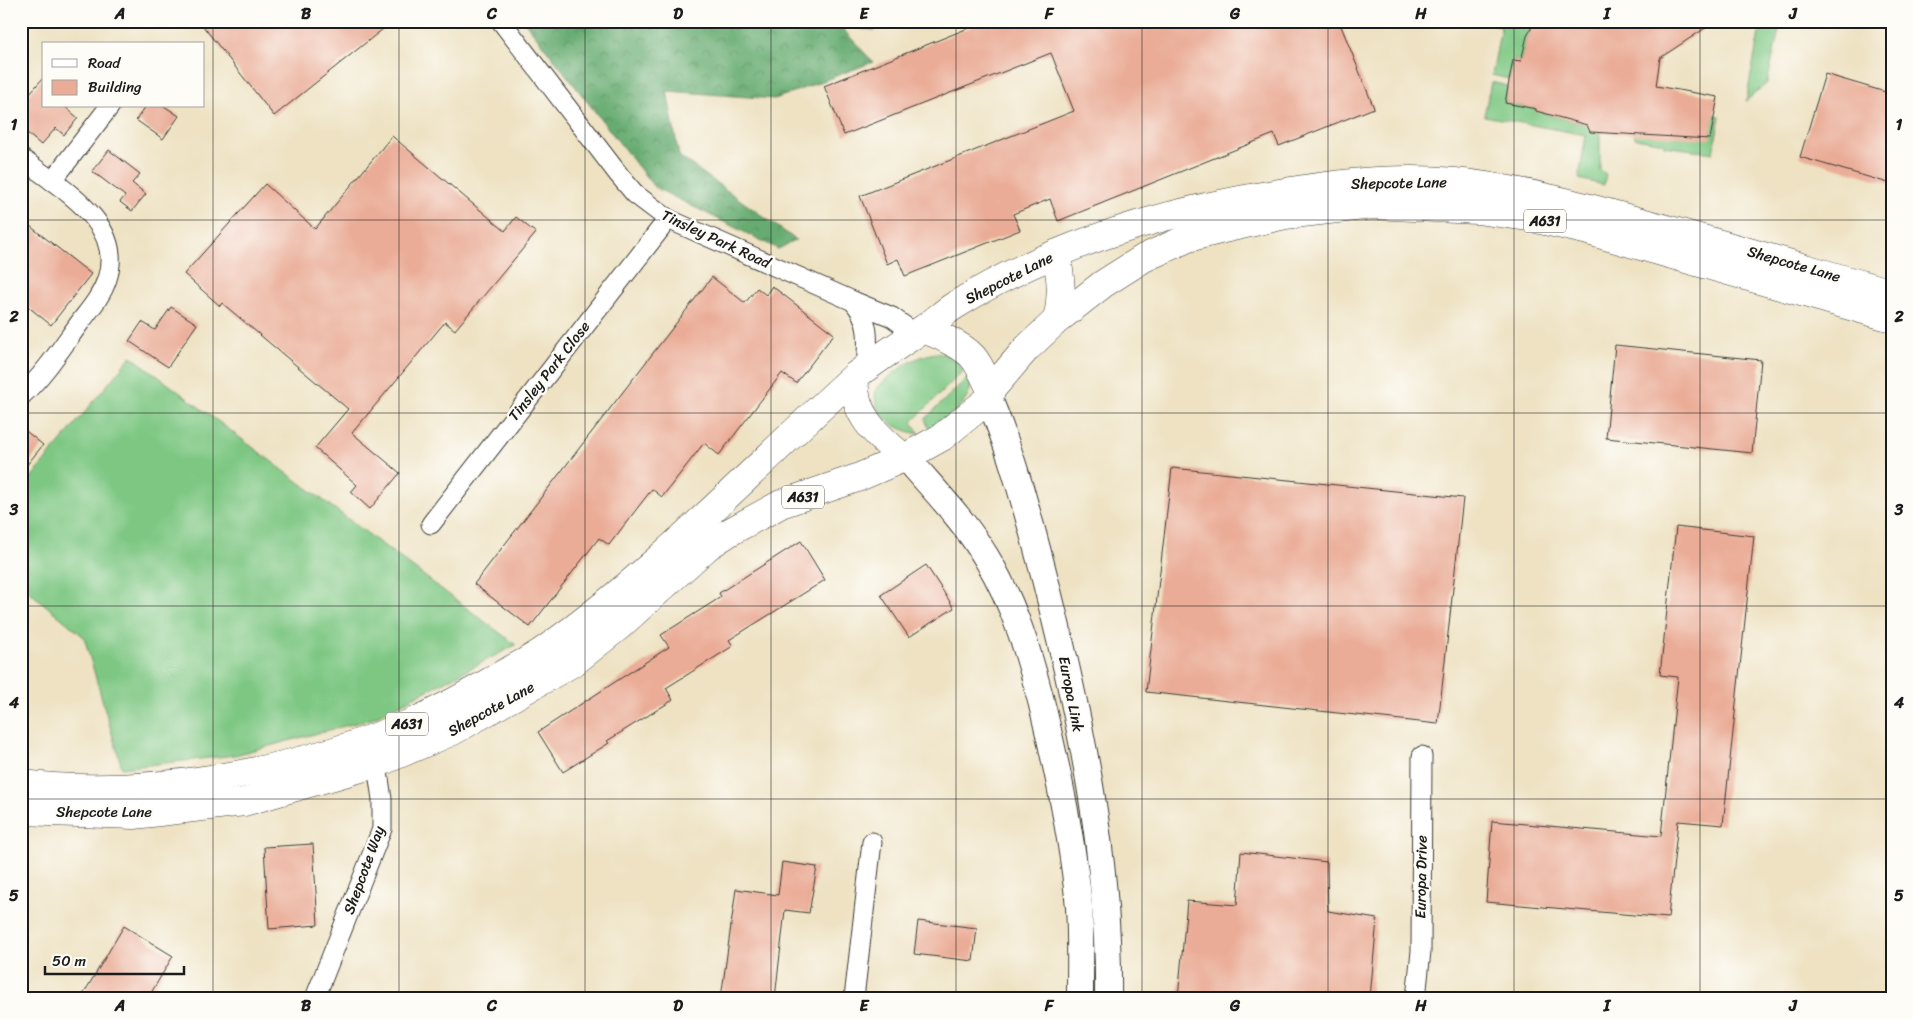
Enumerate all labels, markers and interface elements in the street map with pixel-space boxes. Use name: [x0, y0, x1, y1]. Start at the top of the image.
text: A: [114, 0, 125, 28]
text: B: [301, 0, 312, 28]
text: C: [486, 0, 498, 28]
text: D: [673, 0, 683, 28]
text: E: [860, 0, 870, 28]
text: F: [1044, 0, 1055, 28]
text: G: [1229, 0, 1241, 28]
text: H: [1414, 0, 1427, 28]
text: I: [1603, 0, 1612, 28]
text: J: [1788, 0, 1798, 28]
legend: [42, 42, 205, 108]
text: Road: [88, 50, 121, 76]
text: Building: [88, 74, 142, 100]
text: 1: [11, 110, 18, 139]
text: 1: [1896, 110, 1903, 139]
street label: Shepcote Lane: [1351, 169, 1447, 197]
street label: Tinsley Park Road: [657, 202, 776, 276]
road number: A631: [1524, 210, 1566, 232]
street label: Shepcote Lane: [1744, 238, 1844, 290]
street label: Shepcote Lane: [960, 245, 1058, 311]
text: 2: [8, 302, 19, 331]
text: 2: [1893, 302, 1904, 331]
street label: Tinsley Park Close: [501, 315, 597, 427]
road number: A631: [782, 486, 824, 508]
text: 3: [9, 495, 19, 524]
text: 3: [1894, 495, 1904, 524]
street label: Europa Link: [1051, 654, 1091, 735]
street label: Shepcote Lane: [443, 674, 540, 744]
text: 4: [8, 688, 19, 717]
text: 4: [1893, 688, 1904, 717]
road number: A631: [386, 712, 428, 736]
street label: Shepcote Lane: [56, 799, 152, 825]
street label: Shepcote Way: [336, 822, 392, 918]
street label: Europa Drive: [1407, 835, 1435, 919]
text: 5: [9, 881, 19, 910]
text: 5: [1894, 881, 1904, 910]
scale bar: [45, 944, 184, 976]
text: 50 m: [52, 948, 87, 974]
text: A: [114, 991, 125, 1019]
text: B: [301, 991, 312, 1019]
text: C: [486, 991, 498, 1019]
text: D: [673, 991, 683, 1019]
text: E: [860, 991, 870, 1019]
text: F: [1044, 991, 1055, 1019]
text: G: [1229, 991, 1241, 1019]
text: H: [1414, 991, 1427, 1019]
text: I: [1603, 991, 1612, 1019]
text: J: [1788, 991, 1798, 1019]

